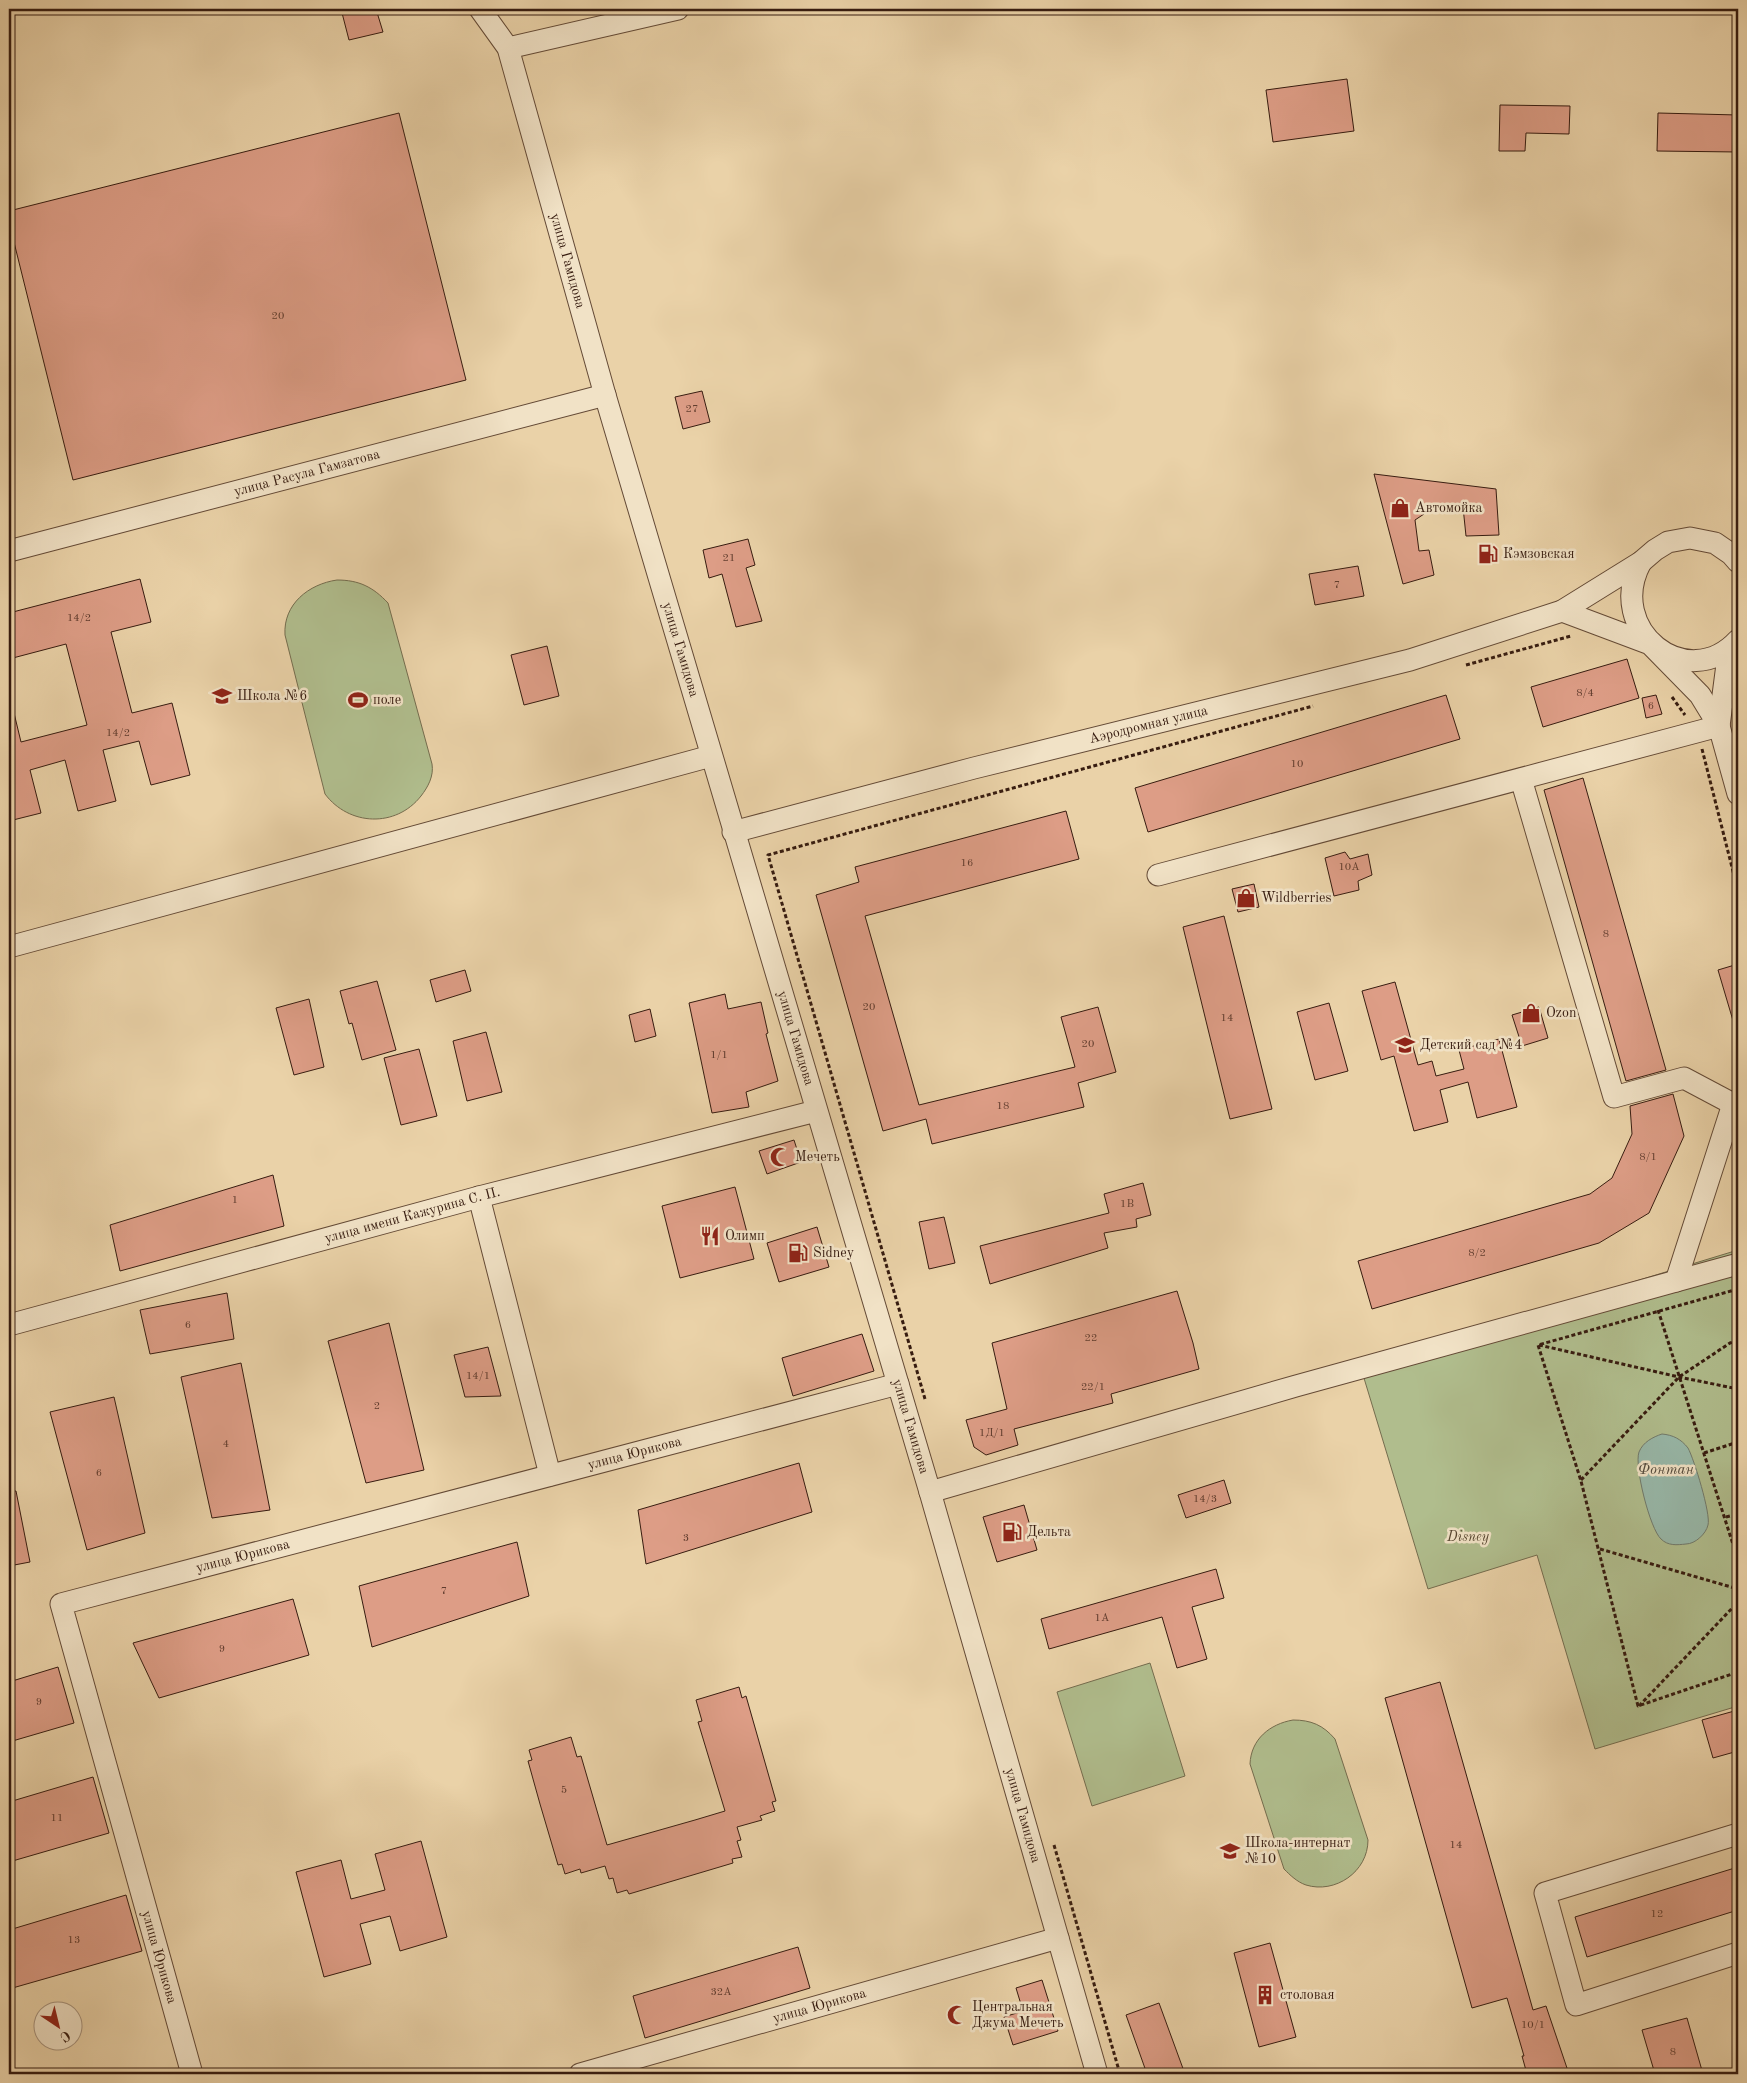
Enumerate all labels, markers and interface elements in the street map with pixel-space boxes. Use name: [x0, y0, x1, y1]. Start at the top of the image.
street label: улица Гамидова: [548, 212, 587, 310]
house number: 20: [272, 311, 284, 322]
house number: 27: [686, 404, 698, 415]
street label: улица Расула Гамзатова: [232, 447, 382, 499]
shop icon: Автомойка: [1389, 497, 1411, 519]
place label: Автомойка: [1415, 501, 1483, 515]
fuel station icon: Кэмзовская: [1477, 543, 1499, 565]
place label: Кэмзовская: [1503, 547, 1575, 561]
house number: 21: [723, 553, 735, 564]
house number: 7: [1334, 580, 1340, 591]
street label: улица Гамидова: [660, 601, 701, 699]
house number: 14/2: [67, 613, 91, 624]
school or university icon: Школа №6: [211, 685, 233, 707]
house number: 8/4: [1576, 688, 1594, 699]
place label: Школа №6: [237, 689, 307, 703]
sports icon: поле: [347, 689, 369, 711]
place label: поле: [373, 693, 401, 707]
house number: 6: [1648, 701, 1654, 712]
street label: Аэродромная улица: [1088, 703, 1209, 746]
house number: 14/2: [106, 728, 130, 739]
house number: 10: [1291, 759, 1303, 770]
house number: 16: [961, 858, 973, 869]
house number: 10А: [1338, 862, 1360, 873]
shop icon: Wildberries: [1235, 887, 1257, 909]
place label: Wildberries: [1261, 891, 1332, 905]
house number: 8: [1603, 929, 1609, 940]
street label: улица Гамидова: [775, 989, 816, 1087]
house number: 20: [863, 1002, 875, 1013]
shop icon: Ozon: [1520, 1002, 1542, 1024]
place label: Ozon: [1546, 1006, 1577, 1020]
house number: 14: [1221, 1013, 1233, 1024]
school or university icon: Детский сад №4: [1394, 1034, 1416, 1056]
place label: Детский сад №4: [1420, 1038, 1522, 1052]
house number: 20: [1082, 1039, 1094, 1050]
house number: 1/1: [710, 1050, 728, 1061]
house number: 18: [997, 1101, 1009, 1112]
mosque icon: Мечеть: [769, 1146, 791, 1168]
place label: Мечеть: [795, 1150, 840, 1164]
house number: 8/1: [1639, 1152, 1657, 1163]
street label: улица имени Кажурина С. П.: [323, 1185, 502, 1246]
house number: 1: [232, 1195, 238, 1206]
house number: 1В: [1120, 1199, 1134, 1210]
restaurant icon: Олимп: [699, 1225, 721, 1247]
place label: Олимп: [725, 1229, 765, 1243]
fuel station icon: Sidney: [787, 1242, 809, 1264]
place label: Sidney: [813, 1246, 855, 1260]
house number: 8/2: [1468, 1248, 1486, 1259]
house number: 6: [185, 1320, 191, 1331]
house number: 22: [1085, 1333, 1097, 1344]
house number: 14/1: [466, 1371, 490, 1382]
street label: улица Гамидова: [890, 1377, 931, 1475]
house number: 22/1: [1081, 1382, 1105, 1393]
house number: 2: [374, 1401, 380, 1412]
house number: 1Д/1: [979, 1428, 1005, 1439]
street label: улица Юрикова: [586, 1434, 683, 1472]
house number: 4: [223, 1439, 229, 1450]
water label: Фонтан: [1638, 1463, 1695, 1478]
house number: 6: [96, 1468, 102, 1479]
house number: 14/3: [1193, 1494, 1217, 1505]
fuel station icon: Дельта: [1001, 1521, 1023, 1543]
place label: Дельта: [1027, 1525, 1071, 1539]
park label: Disney: [1446, 1530, 1490, 1545]
house number: 3: [683, 1533, 689, 1544]
street label: улица Юрикова: [195, 1537, 291, 1575]
house number: 7: [441, 1586, 447, 1597]
house number: 1А: [1095, 1613, 1110, 1624]
house number: 9: [219, 1644, 225, 1655]
house number: 9: [36, 1697, 42, 1708]
street label: улица Гамидова: [1003, 1766, 1043, 1865]
house number: 5: [561, 1785, 567, 1796]
house number: 11: [51, 1813, 63, 1824]
place label: Школа-интернат №10: [1245, 1836, 1351, 1866]
school or university icon: Школа-интернат №10: [1219, 1840, 1241, 1862]
house number: 14: [1450, 1840, 1462, 1851]
street label: улица Юрикова: [139, 1909, 179, 2005]
house number: 12: [1651, 1909, 1663, 1920]
house number: 13: [68, 1935, 80, 1946]
building icon: столовая: [1254, 1984, 1276, 2006]
street label: улица Юрикова: [771, 1986, 868, 2026]
house number: 32А: [710, 1987, 732, 1998]
place label: столовая: [1280, 1988, 1335, 2002]
north arrow: [32, 2000, 82, 2050]
place label: Центральная Джума Мечеть: [972, 2000, 1064, 2030]
mosque icon: Центральная Джума Мечеть: [946, 2004, 968, 2026]
house number: 10/1: [1521, 2020, 1545, 2031]
text: С: [57, 2027, 73, 2044]
house number: 8: [1670, 2047, 1676, 2058]

